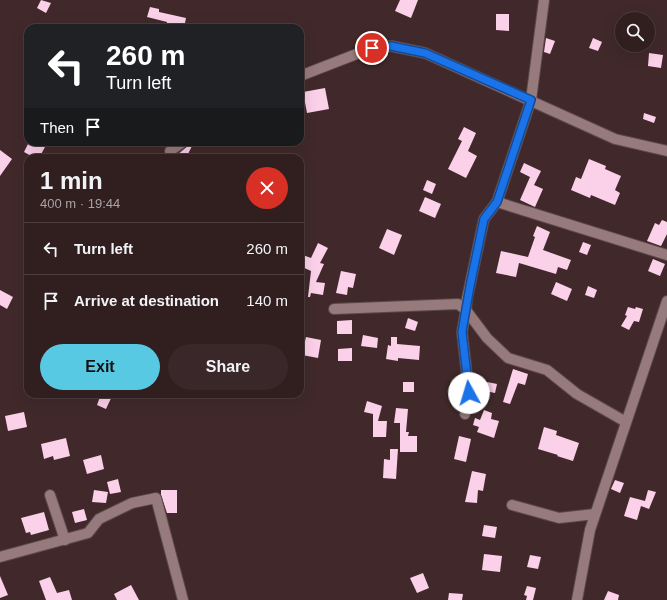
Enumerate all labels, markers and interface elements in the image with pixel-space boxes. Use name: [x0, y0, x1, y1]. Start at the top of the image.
map controls: [615, 12, 655, 52]
button: search: [615, 12, 655, 52]
pin: [355, 31, 389, 65]
icon: arrive: [361, 37, 383, 59]
icon: left: [40, 40, 92, 92]
text: 260 m: [106, 40, 185, 71]
text: Turn left: [106, 73, 171, 93]
icon: arrive: [82, 116, 104, 138]
text: Then: [40, 119, 74, 136]
text: 1 min: [40, 167, 103, 194]
button: close: [246, 167, 288, 209]
text: 400 m · 19:44: [40, 196, 120, 211]
icon: left: [40, 238, 62, 260]
text: Turn left: [74, 240, 133, 257]
text: 260 m: [246, 240, 288, 257]
icon: arrive: [40, 290, 62, 312]
text: Arrive at destination: [74, 292, 219, 309]
text: 140 m: [246, 292, 288, 309]
button: Exit: [40, 344, 160, 390]
button: Share: [168, 344, 288, 390]
position arrow: [448, 372, 490, 414]

